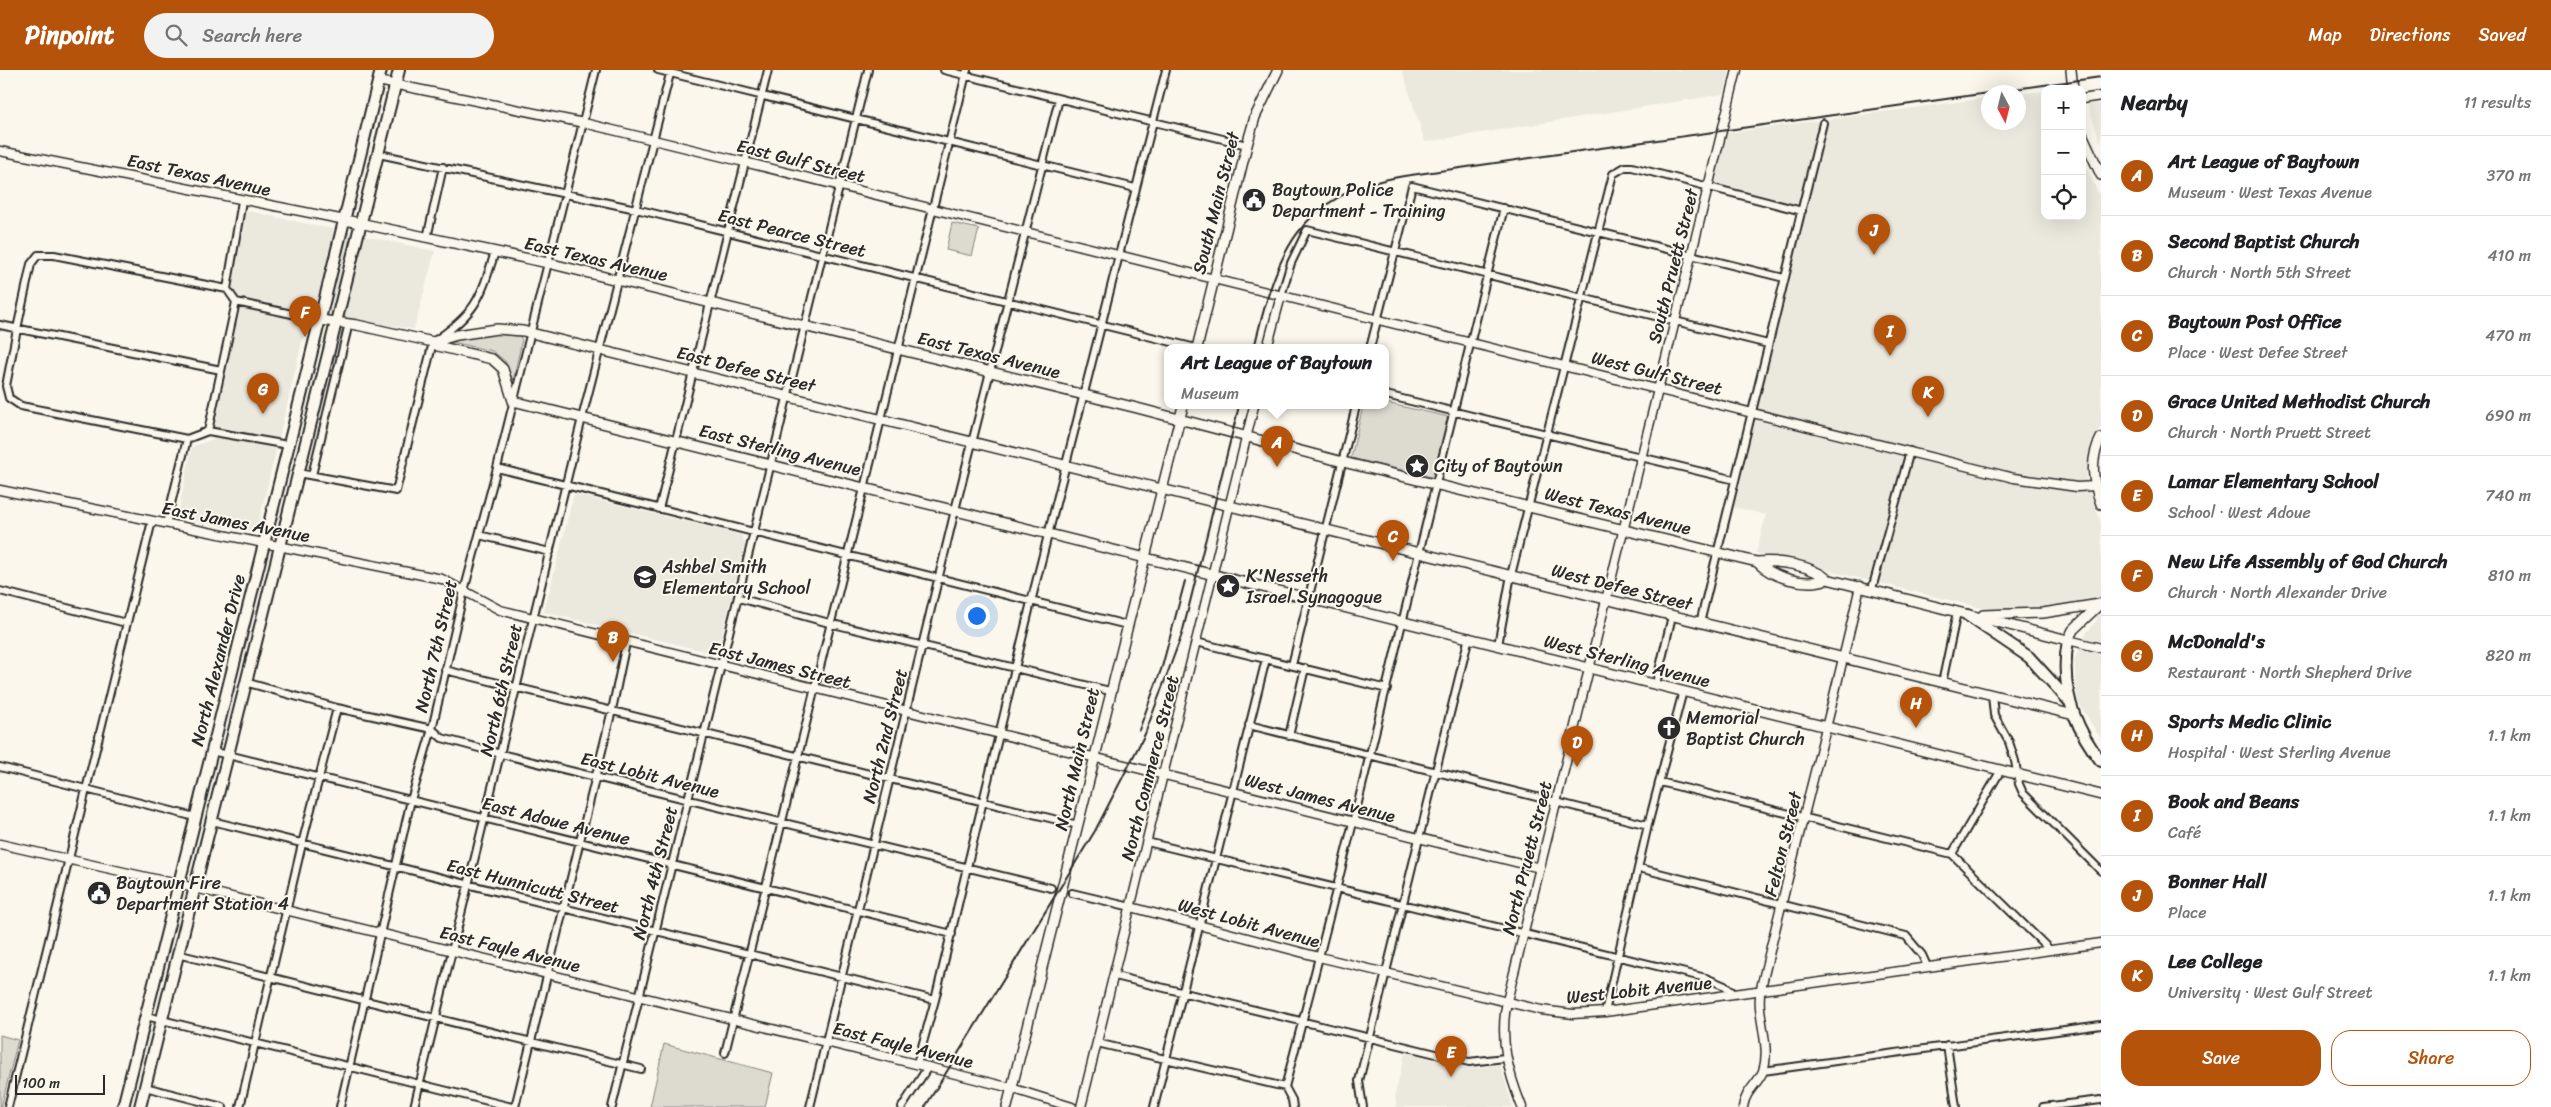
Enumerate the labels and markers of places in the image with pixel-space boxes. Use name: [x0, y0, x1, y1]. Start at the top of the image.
place label: Baytown Police Department - Training: [1272, 174, 1446, 227]
public building icon: Baytown Police Department - Training: [1241, 187, 1267, 213]
pin: J: [1858, 214, 1890, 255]
pin: F: [289, 296, 321, 337]
pin: I: [1874, 315, 1906, 356]
pin: G: [247, 373, 279, 414]
pin: K: [1912, 376, 1944, 417]
pin: A: [1261, 426, 1293, 467]
place label: City of Baytown: [1434, 450, 1563, 482]
place icon: City of Baytown: [1404, 453, 1430, 479]
pin: C: [1377, 520, 1409, 561]
place label: Ashbel Smith Elementary School: [661, 551, 811, 604]
place label: K'Nesseth Israel Synagogue: [1245, 560, 1382, 613]
school or university icon: Ashbel Smith Elementary School: [632, 564, 658, 590]
place icon: K'Nesseth Israel Synagogue: [1215, 573, 1241, 599]
pin: B: [597, 621, 629, 662]
pin: H: [1900, 687, 1932, 728]
place label: Memorial Baptist Church: [1686, 702, 1805, 755]
church icon: Memorial Baptist Church: [1656, 715, 1682, 741]
pin: D: [1561, 726, 1593, 767]
place label: Baytown Fire Department Station 4: [116, 867, 289, 920]
public building icon: Baytown Fire Department Station 4: [86, 880, 112, 906]
pin: E: [1435, 1036, 1467, 1077]

